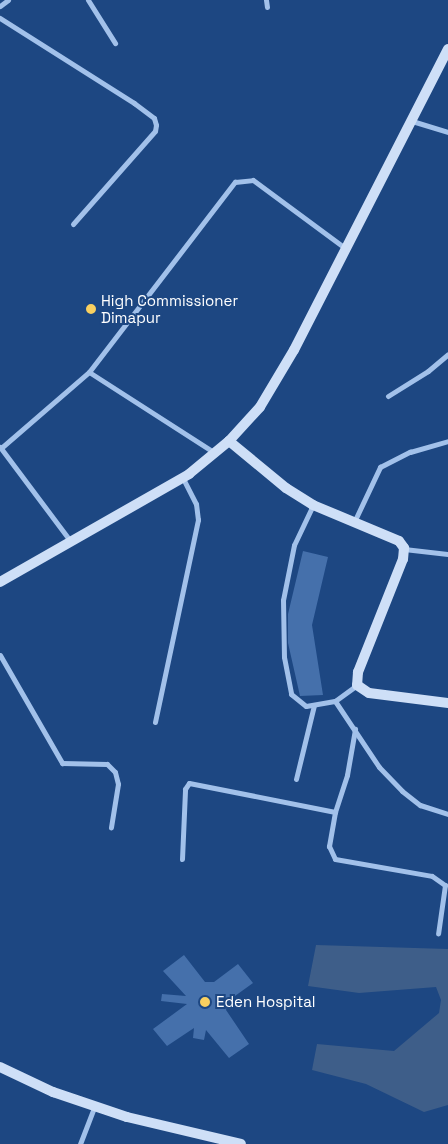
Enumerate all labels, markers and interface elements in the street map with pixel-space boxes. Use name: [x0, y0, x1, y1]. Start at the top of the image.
place label: High Commissioner Dimapur: [101, 291, 238, 326]
marker: High Commissioner Dimapur: [85, 303, 97, 315]
place label: Eden Hospital: [216, 993, 316, 1011]
marker: Eden Hospital: [198, 995, 212, 1009]

